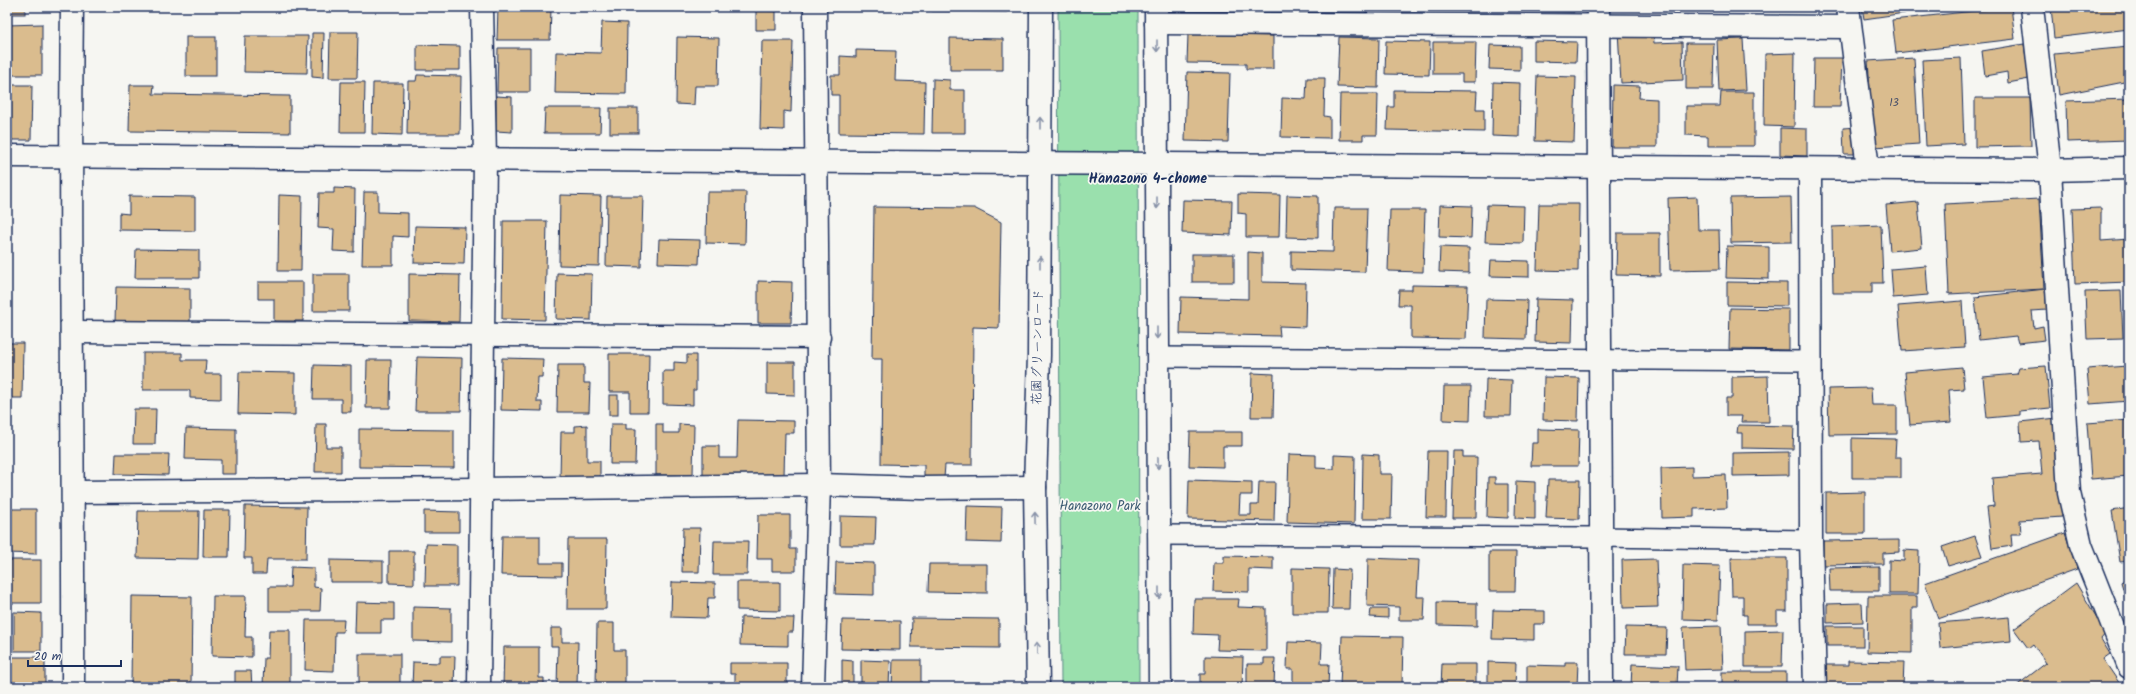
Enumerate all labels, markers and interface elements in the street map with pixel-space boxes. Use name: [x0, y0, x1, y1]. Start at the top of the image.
one-way arrow: [1153, 39, 1161, 52]
house number: 13: [1889, 94, 1899, 112]
one-way arrow: [1036, 117, 1044, 130]
district label: Hanazono 4-chome: [1089, 168, 1207, 190]
one-way arrow: [1153, 196, 1161, 209]
one-way arrow: [1036, 256, 1044, 269]
street label: 花園グリーンロード: [1026, 289, 1050, 405]
one-way arrow: [1153, 326, 1161, 339]
one-way arrow: [1154, 456, 1162, 469]
park label: Hanazono Park: [1059, 496, 1141, 517]
one-way arrow: [1031, 512, 1039, 525]
one-way arrow: [1155, 586, 1163, 599]
scale bar: [28, 642, 121, 668]
one-way arrow: [1034, 642, 1041, 655]
text: 20 m: [34, 647, 62, 666]

